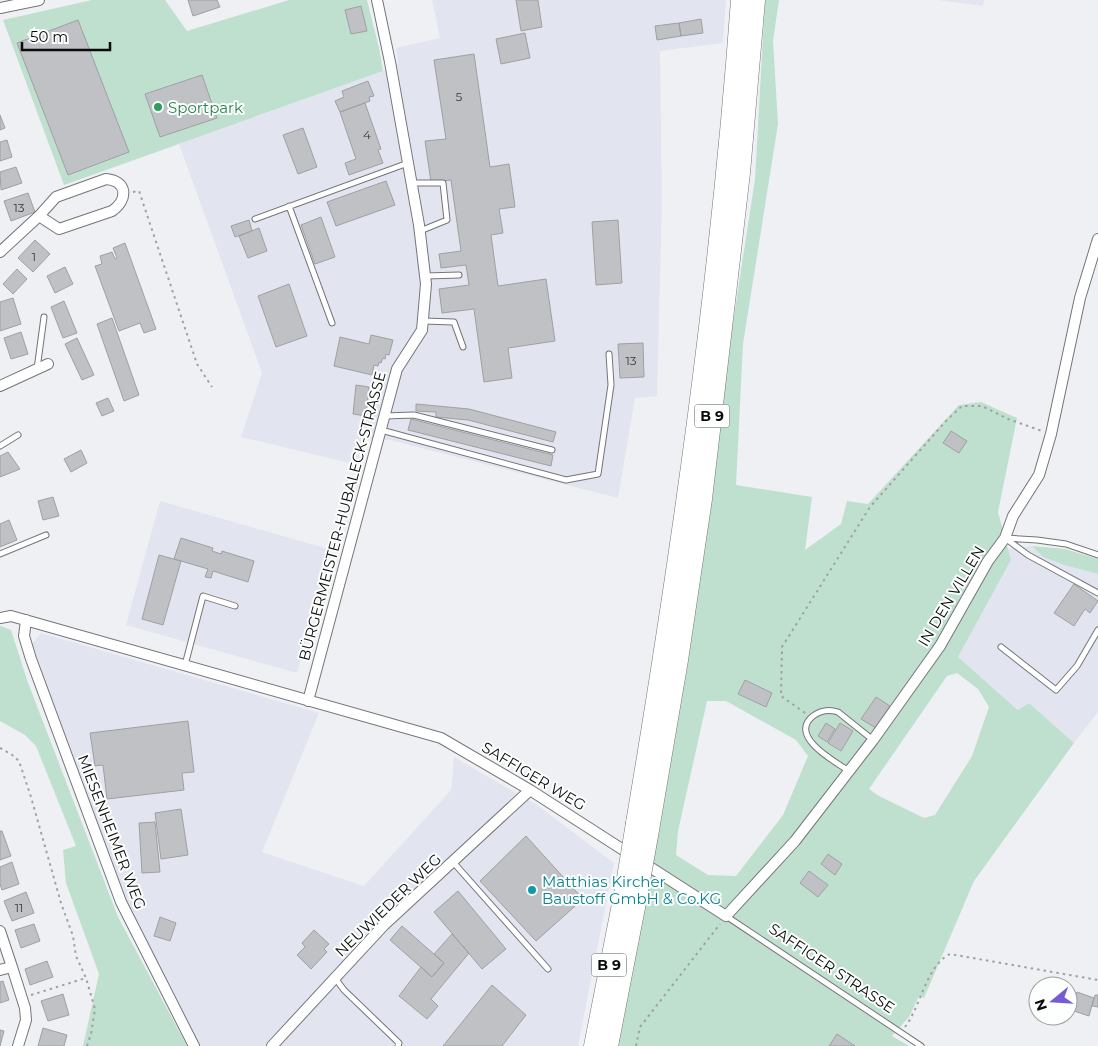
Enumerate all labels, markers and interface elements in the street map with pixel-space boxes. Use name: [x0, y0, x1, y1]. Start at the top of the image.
scale bar: [22, 20, 110, 52]
text: 50 m: [30, 27, 68, 46]
house number: 5: [456, 89, 463, 104]
place label: Sportpark: [168, 98, 243, 117]
marker: Sportpark: [152, 101, 164, 113]
house number: 4: [363, 127, 371, 142]
house number: 13: [13, 200, 25, 215]
house number: 1: [32, 249, 36, 264]
house number: 13: [625, 353, 637, 368]
street label: BÜRGERMEISTER-HUBALECK-STRASSE: [294, 369, 390, 663]
road number: B 9: [694, 404, 730, 428]
street label: IN DEN VILLEN: [914, 542, 988, 650]
street label: SAFFIGER WEG: [479, 737, 589, 815]
street label: MIESENHEIMER WEG: [74, 752, 150, 912]
street label: NEUWIEDER WEG: [331, 849, 445, 961]
place label: Matthias Kircher Baustoff GmbH & Co.KG: [542, 872, 721, 908]
marker: Matthias Kircher Baustoff GmbH & Co.KG: [526, 884, 538, 896]
house number: 11: [15, 900, 23, 915]
street label: SAFFIGER STRASSE: [765, 919, 899, 1017]
road number: B 9: [592, 954, 626, 976]
north arrow: [1028, 976, 1078, 1026]
text: N: [1030, 997, 1051, 1013]

